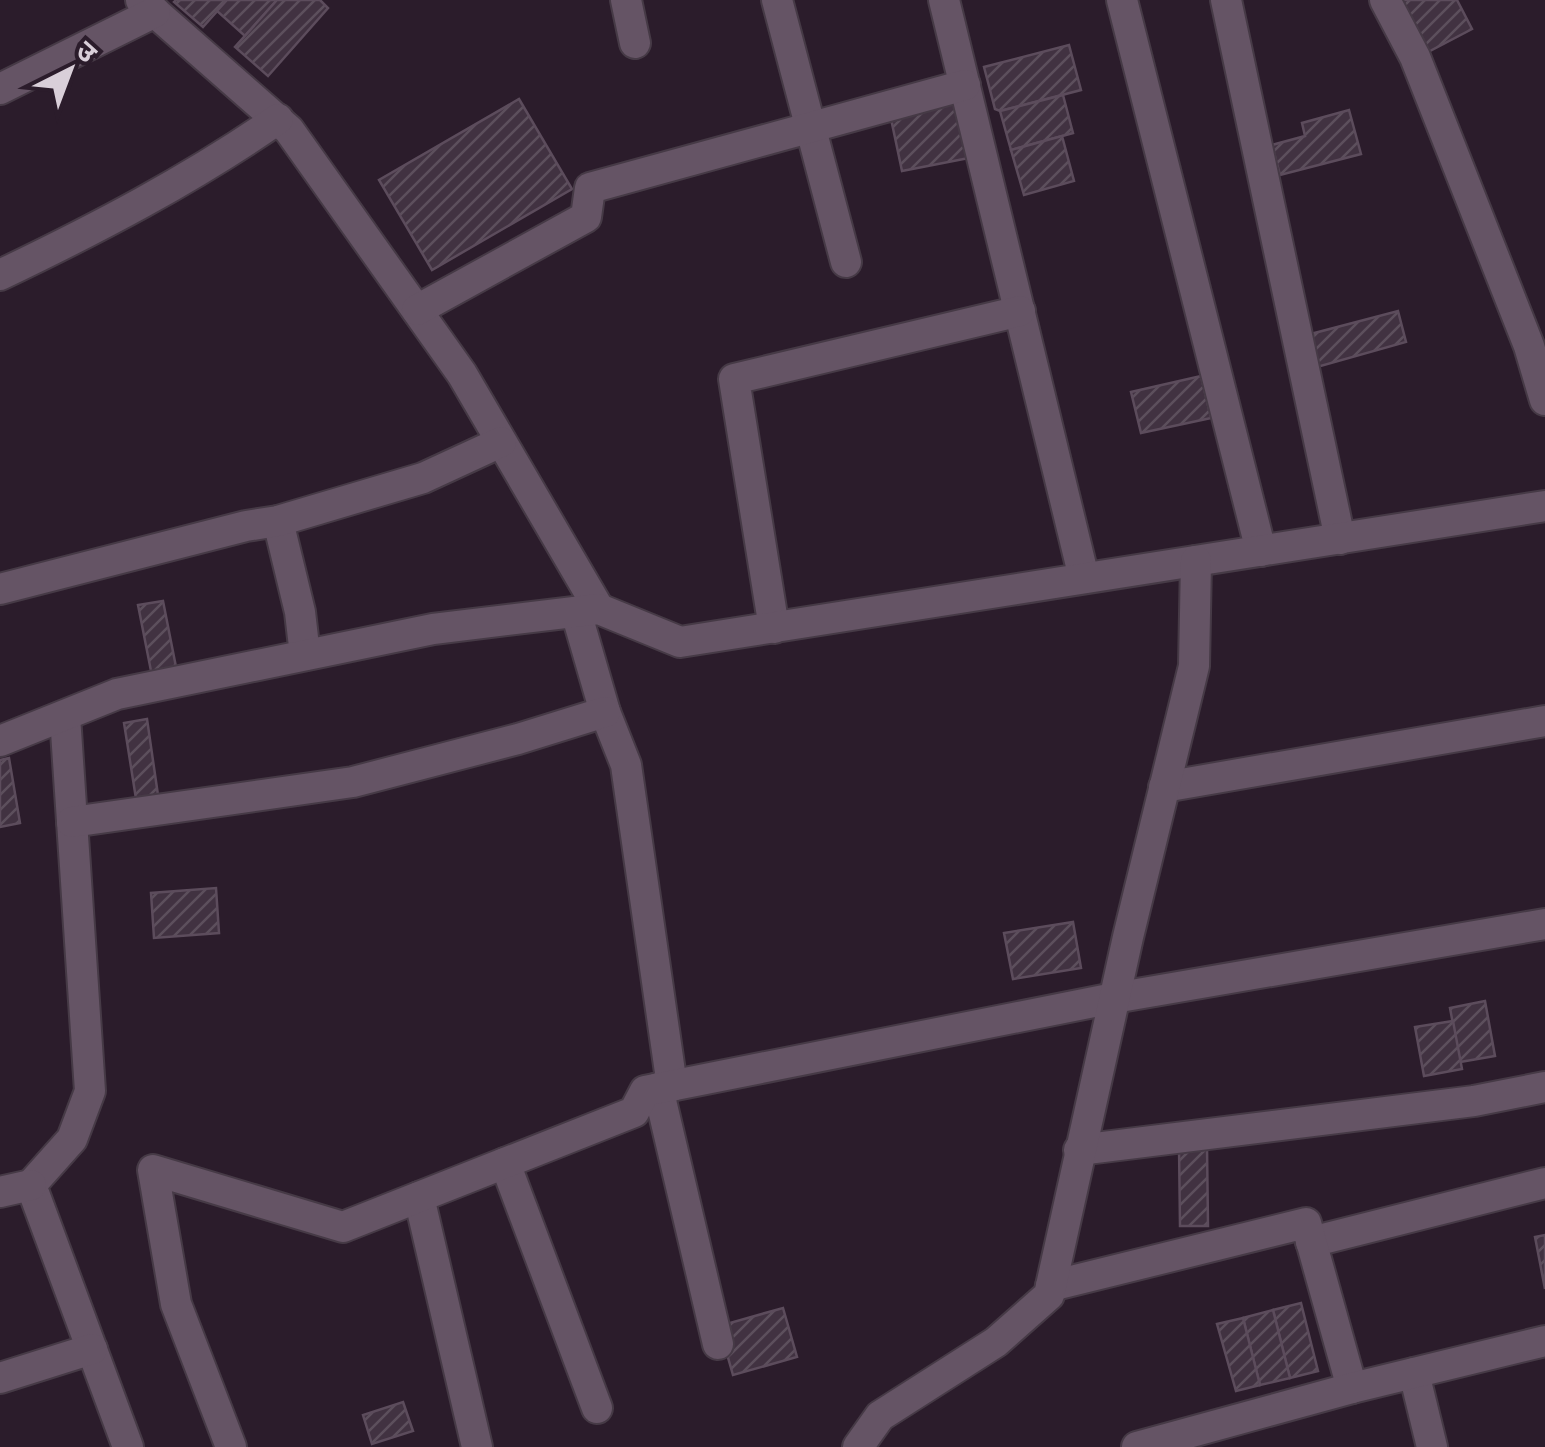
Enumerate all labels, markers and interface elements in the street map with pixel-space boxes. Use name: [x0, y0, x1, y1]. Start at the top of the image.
north arrow: [20, 20, 120, 120]
text: उ: [69, 33, 105, 70]

